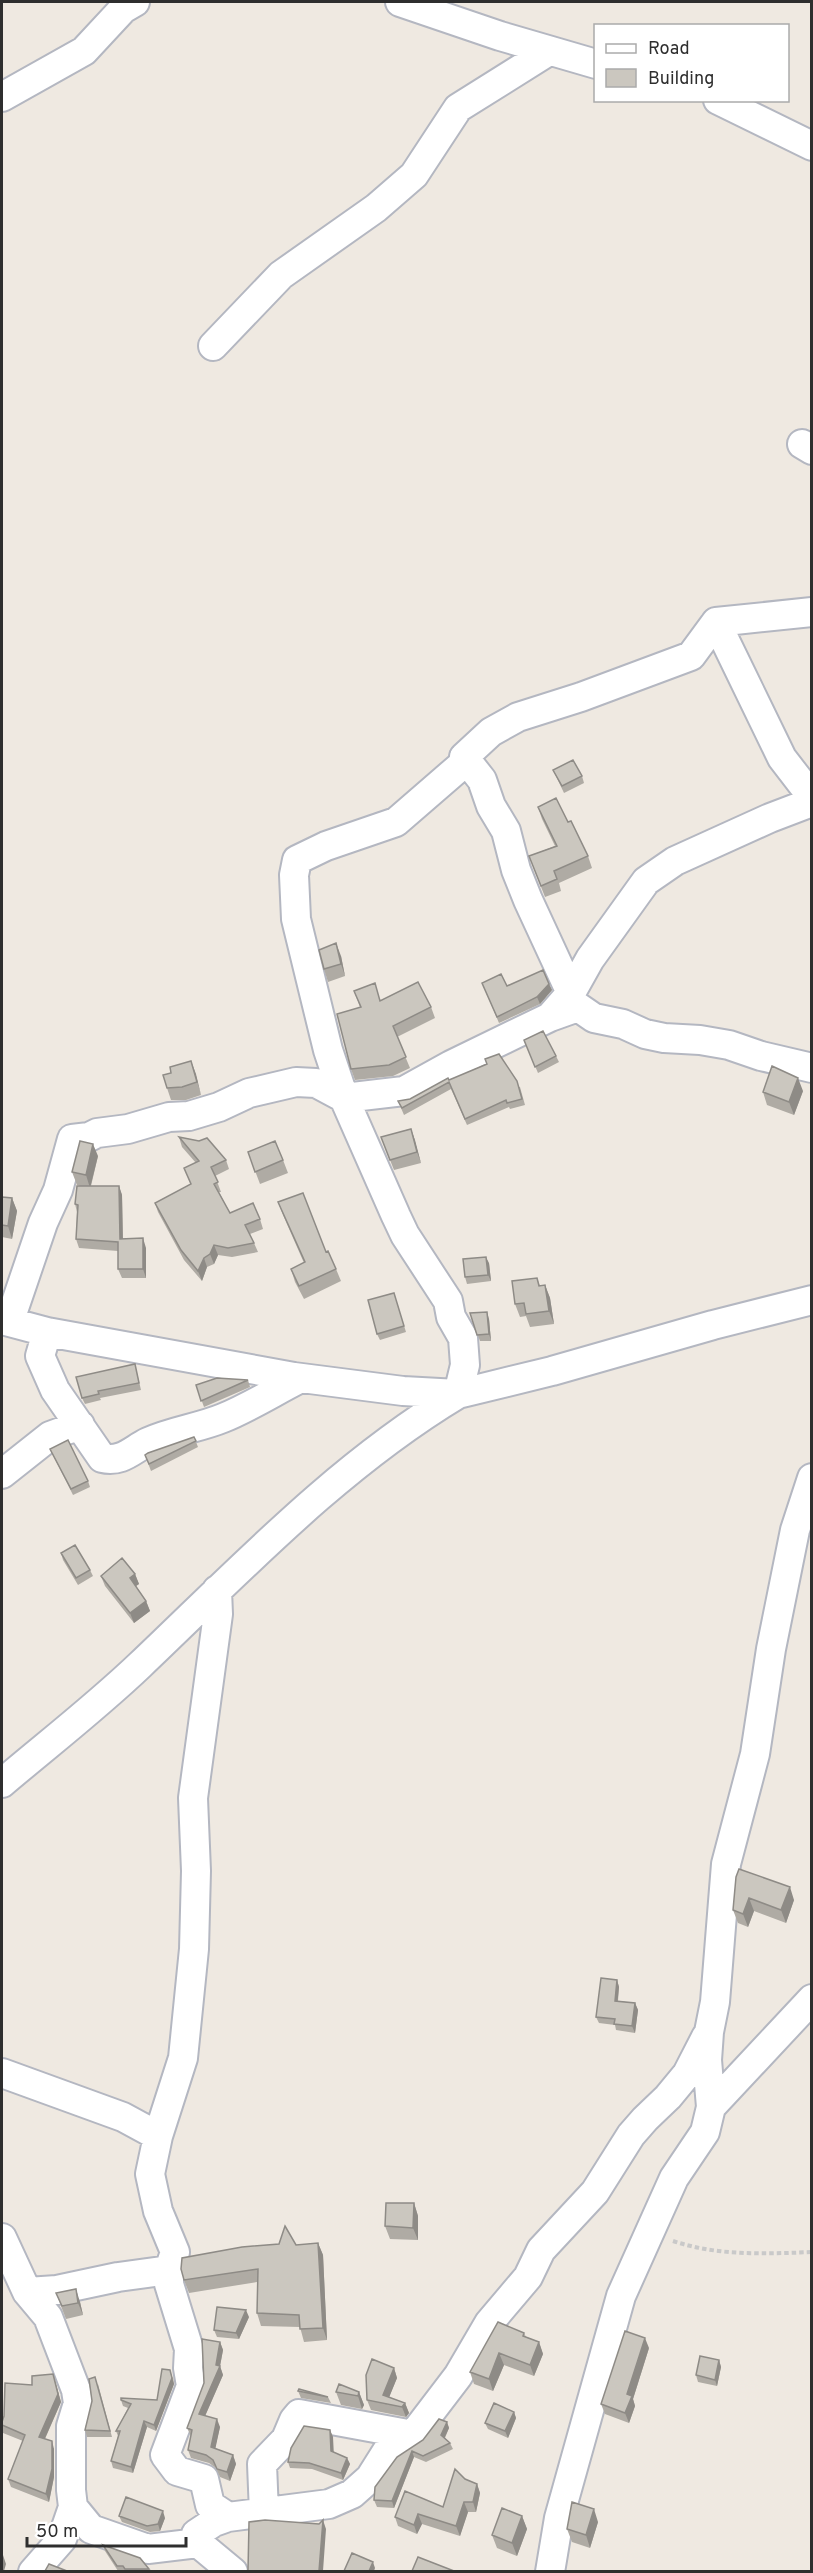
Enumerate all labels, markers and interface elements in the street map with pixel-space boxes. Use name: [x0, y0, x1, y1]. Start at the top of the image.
legend: [594, 24, 789, 102]
text: Road: [648, 38, 690, 61]
text: Building: [648, 68, 714, 91]
scale bar: [27, 2510, 186, 2548]
text: 50 m: [36, 2521, 78, 2544]

